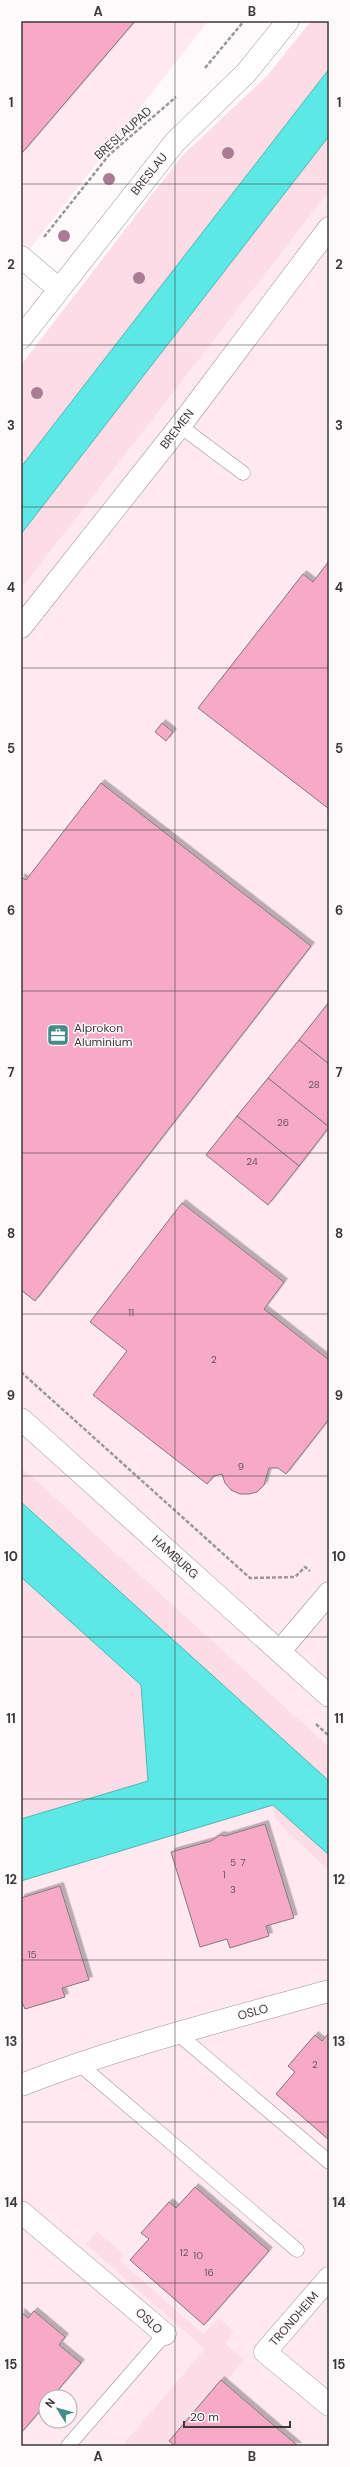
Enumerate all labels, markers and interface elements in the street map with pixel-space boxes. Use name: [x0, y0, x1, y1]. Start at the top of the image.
text: A: [93, 3, 103, 20]
text: B: [248, 3, 256, 20]
text: 1: [9, 94, 13, 111]
text: 1: [337, 94, 341, 111]
street label: BRESLAUPAD: [91, 103, 155, 163]
street label: BRESLAU: [127, 149, 171, 198]
text: 2: [7, 256, 15, 273]
text: 2: [335, 256, 343, 273]
street label: BREMEN: [156, 406, 198, 452]
text: 3: [7, 417, 15, 434]
text: 3: [335, 417, 343, 434]
text: 4: [7, 579, 15, 596]
text: 4: [335, 579, 343, 596]
text: 5: [7, 740, 15, 757]
text: 5: [335, 740, 343, 757]
text: 6: [7, 902, 15, 919]
text: 6: [335, 902, 343, 919]
place label: Alprokon Aluminium: [74, 1020, 132, 1050]
office icon: Alprokon Aluminium: [45, 1022, 71, 1048]
text: 7: [8, 1064, 15, 1081]
text: 7: [336, 1064, 343, 1081]
house number: 28: [308, 1078, 320, 1091]
house number: 26: [277, 1116, 289, 1129]
house number: 24: [246, 1155, 258, 1168]
text: 8: [7, 1225, 15, 1242]
text: 8: [335, 1225, 343, 1242]
house number: 11: [128, 1306, 134, 1319]
house number: 2: [211, 1353, 217, 1366]
text: 9: [7, 1387, 15, 1404]
text: 9: [335, 1387, 343, 1404]
house number: 9: [238, 1460, 244, 1473]
street label: HAMBURG: [148, 1532, 202, 1582]
text: 10: [4, 1548, 18, 1565]
text: 10: [332, 1548, 346, 1565]
text: 11: [6, 1710, 16, 1727]
text: 11: [334, 1710, 344, 1727]
house number: 5: [230, 1856, 236, 1869]
house number: 7: [240, 1856, 246, 1869]
house number: 1: [222, 1868, 226, 1881]
text: 12: [5, 1871, 17, 1888]
text: 12: [333, 1871, 345, 1888]
house number: 3: [230, 1883, 236, 1896]
house number: 15: [27, 1948, 37, 1961]
street label: OSLO: [236, 2000, 270, 2024]
text: 13: [5, 2033, 17, 2050]
text: 13: [333, 2033, 345, 2050]
house number: 2: [312, 2058, 318, 2071]
text: 14: [4, 2194, 18, 2211]
text: 14: [332, 2194, 346, 2211]
house number: 12: [180, 2246, 189, 2259]
house number: 10: [193, 2249, 203, 2262]
house number: 16: [204, 2266, 214, 2279]
street label: TRONDHEIM: [266, 2288, 322, 2350]
street label: OSLO: [132, 2305, 166, 2337]
text: 15: [5, 2356, 17, 2373]
text: 15: [333, 2356, 345, 2373]
north arrow: [38, 2389, 78, 2429]
text: N: [42, 2396, 58, 2410]
scale bar: [184, 2403, 290, 2429]
text: 20 m: [190, 2409, 219, 2425]
text: A: [93, 2448, 103, 2465]
text: B: [248, 2448, 256, 2465]

